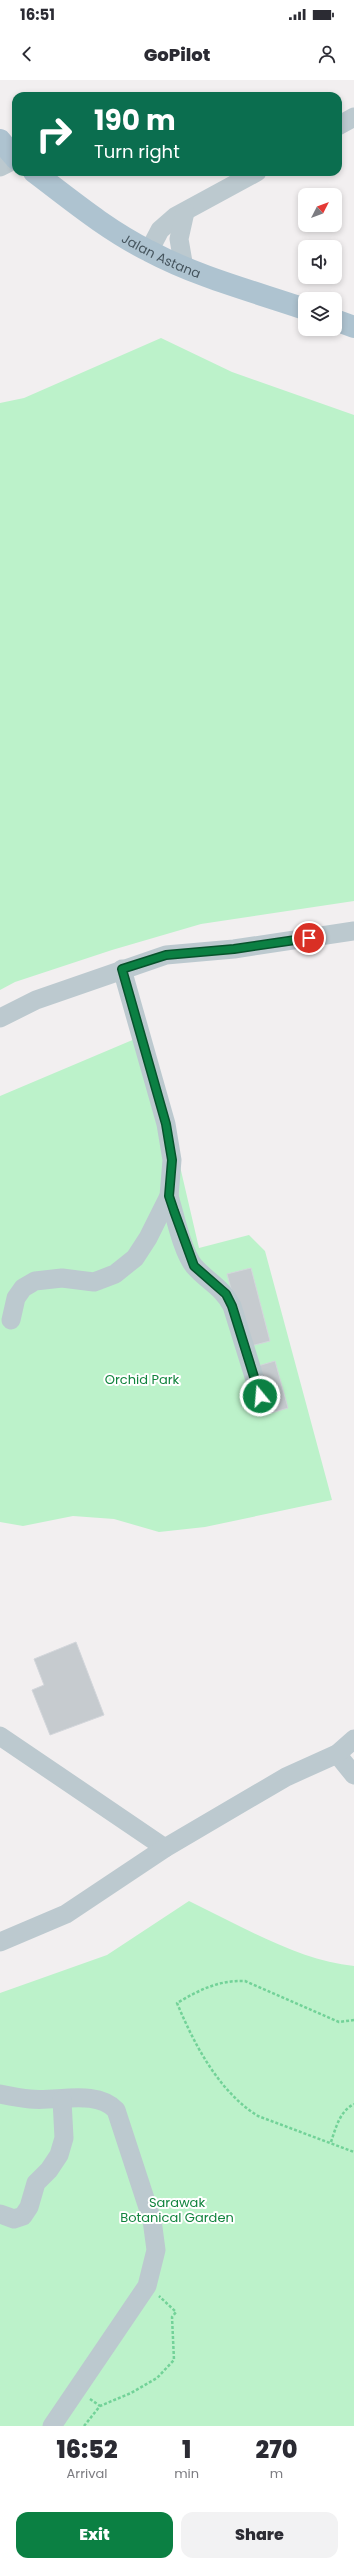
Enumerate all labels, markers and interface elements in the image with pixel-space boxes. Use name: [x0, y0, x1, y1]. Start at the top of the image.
text: 16:51: [20, 4, 55, 25]
text: GoPilot: [144, 42, 210, 67]
icon: back: [16, 43, 38, 65]
icon: person: [316, 43, 338, 65]
text: 190 m: [94, 101, 176, 140]
icon: right: [28, 108, 80, 160]
text: Turn right: [94, 139, 180, 164]
north arrow: [298, 188, 342, 232]
map controls: [298, 188, 342, 336]
street label: Jalan Astana: [118, 228, 204, 283]
button: sound: [298, 240, 342, 284]
button: layers: [298, 292, 342, 336]
pin: [292, 921, 326, 955]
icon: arrive: [298, 927, 320, 949]
park label: Orchid Park: [105, 1370, 180, 1389]
position arrow: [239, 1375, 281, 1417]
park label: Sarawak Botanical Garden: [120, 2193, 234, 2227]
text: 16:52: [56, 2433, 118, 2466]
text: 1: [182, 2433, 191, 2466]
text: 270: [256, 2433, 298, 2466]
text: Arrival: [67, 2464, 108, 2483]
text: min: [174, 2464, 199, 2483]
text: m: [270, 2464, 283, 2483]
button: Exit: [16, 2512, 173, 2558]
button: Share: [181, 2512, 338, 2558]

